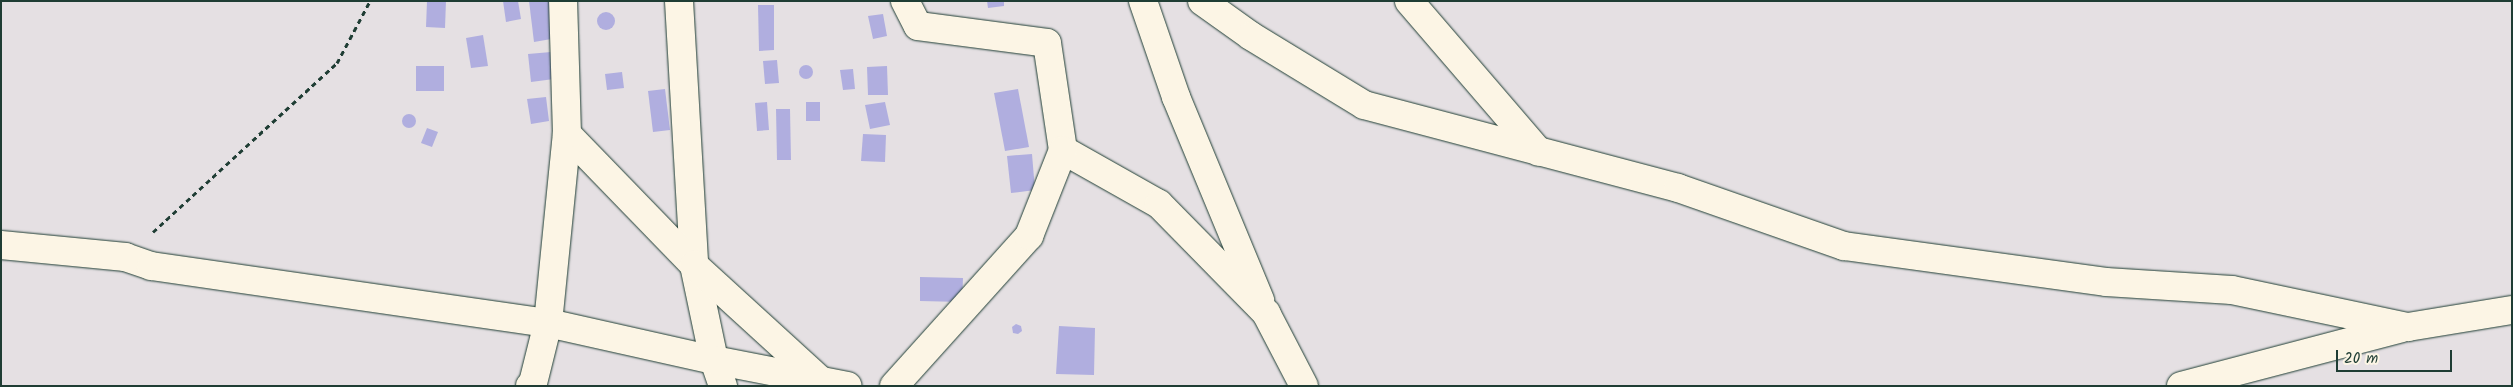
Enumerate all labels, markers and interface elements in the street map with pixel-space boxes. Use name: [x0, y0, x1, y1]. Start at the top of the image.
scale bar: [2338, 340, 2454, 372]
text: 20 m: [2344, 347, 2378, 371]

